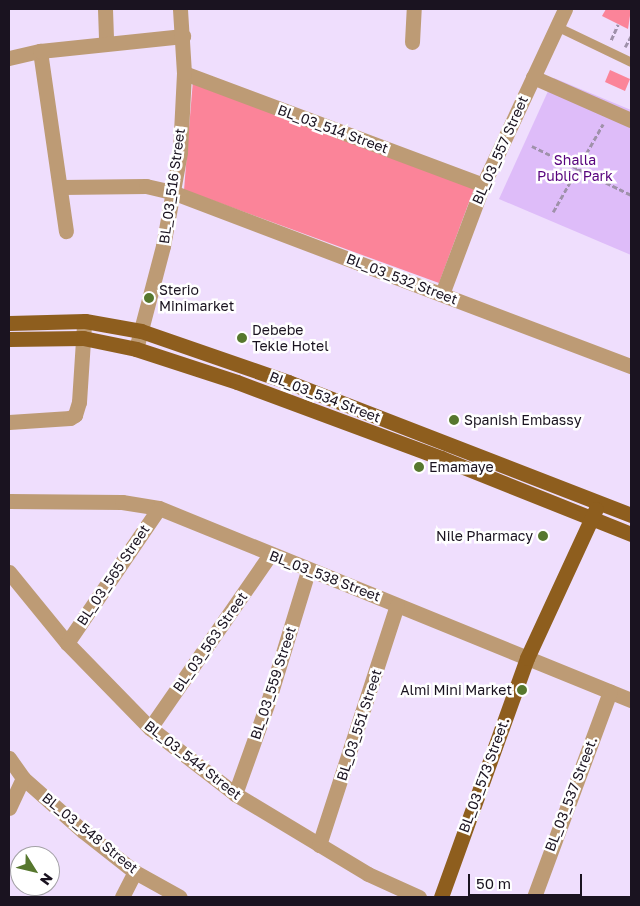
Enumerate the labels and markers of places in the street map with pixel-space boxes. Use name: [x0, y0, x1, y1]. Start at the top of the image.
place label: Sterio Minimarket: [159, 282, 234, 314]
marker: Sterio Minimarket: [143, 292, 155, 304]
place label: Debebe Tekle Hotel: [252, 322, 329, 354]
marker: Debebe Tekle Hotel: [236, 332, 248, 344]
place label: Spanish Embassy: [464, 412, 582, 428]
marker: Spanish Embassy: [448, 414, 460, 426]
place label: Emamaye: [429, 459, 494, 475]
marker: Emamaye: [413, 461, 425, 473]
place label: Nile Pharmacy: [436, 528, 533, 544]
marker: Nile Pharmacy: [537, 530, 549, 542]
place label: Almi Mini Market: [400, 682, 512, 698]
marker: Almi Mini Market: [516, 684, 528, 696]

